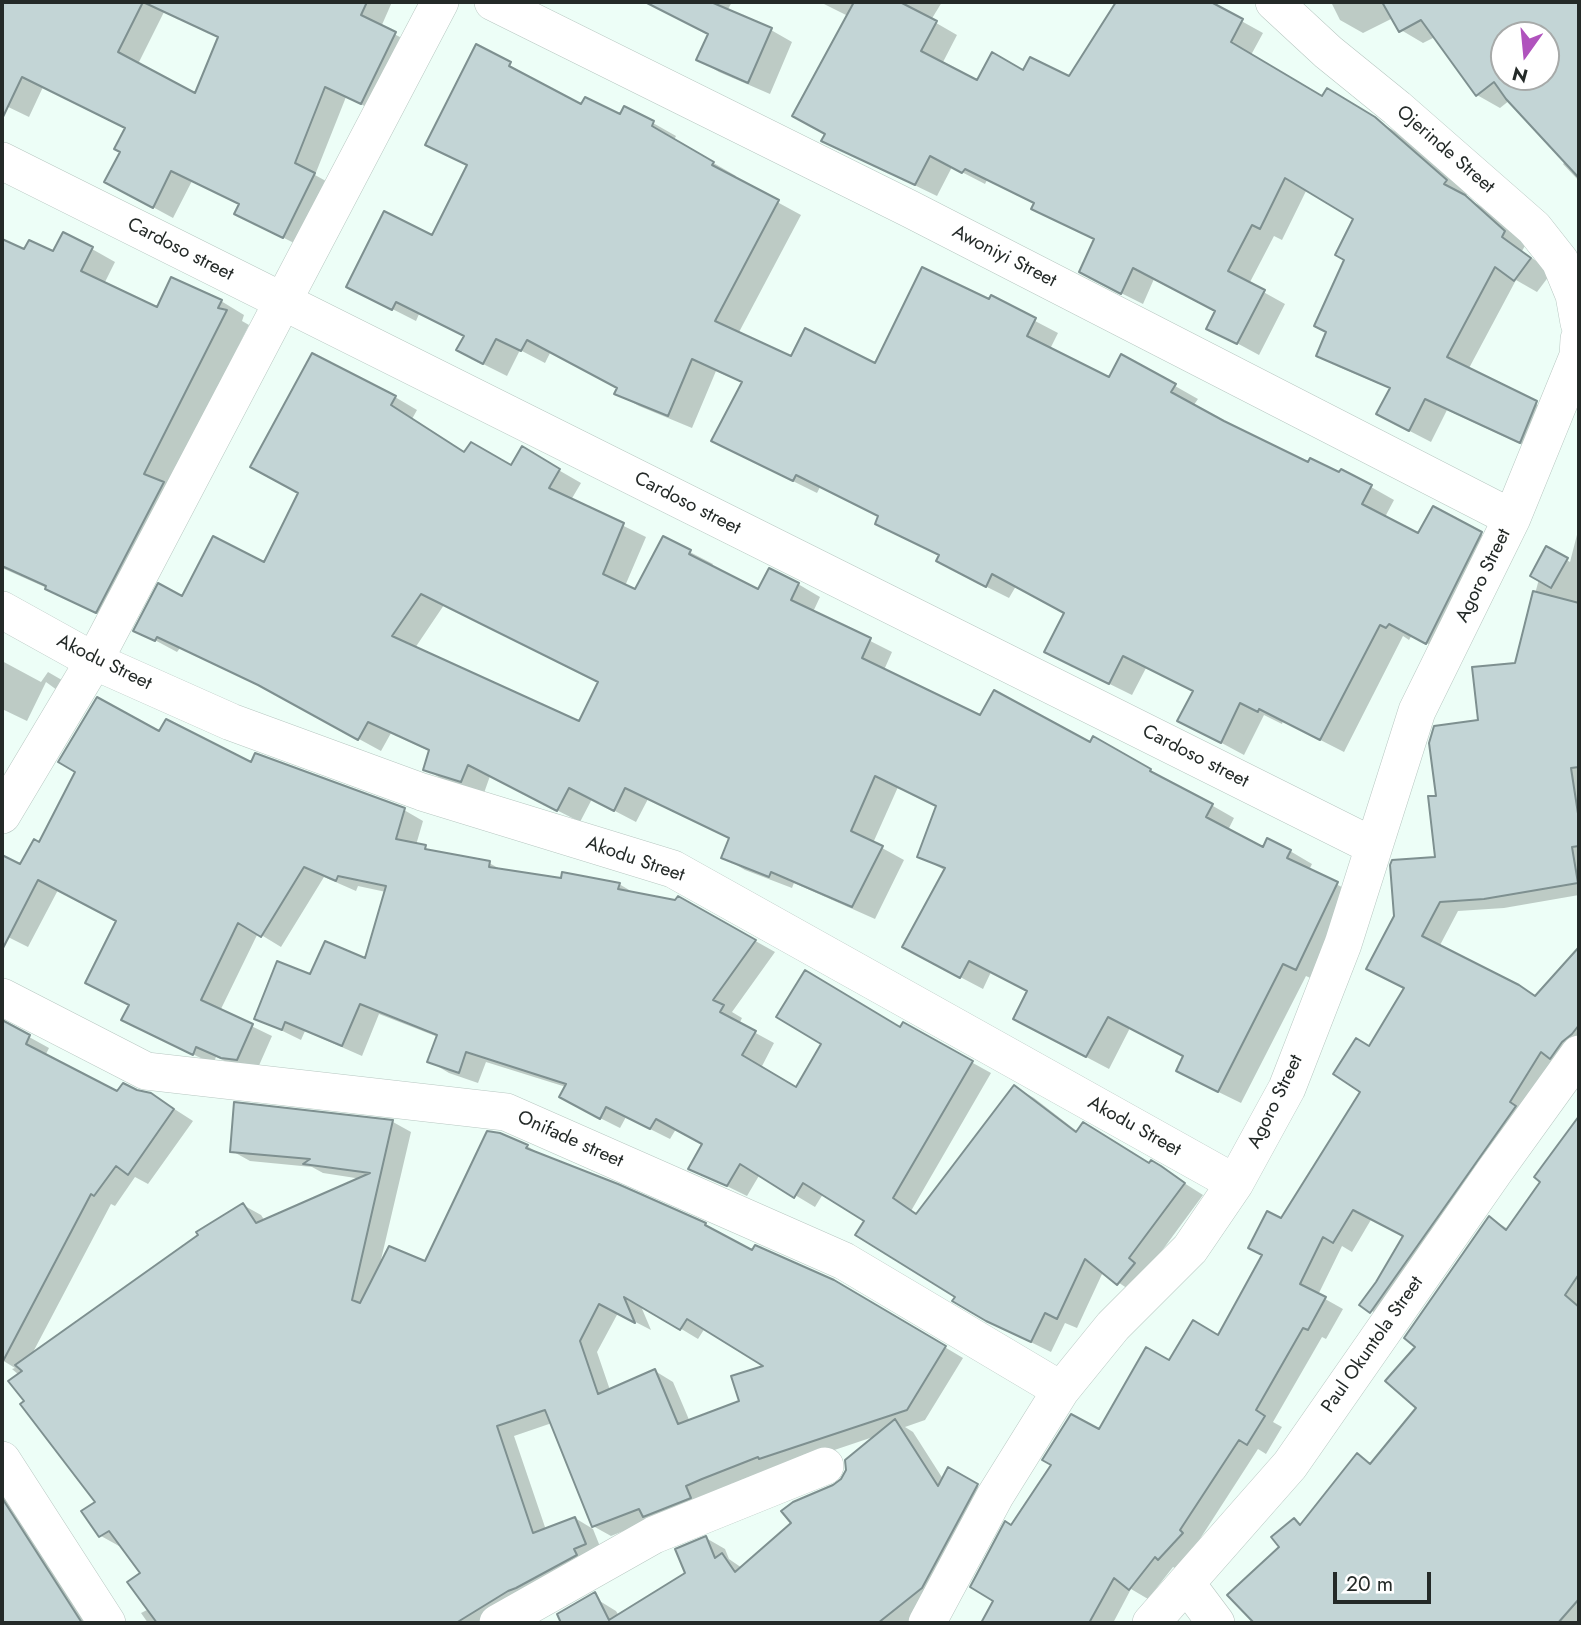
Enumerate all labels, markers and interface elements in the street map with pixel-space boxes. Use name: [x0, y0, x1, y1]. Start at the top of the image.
north arrow: [1490, 21, 1560, 91]
text: N: [1509, 60, 1531, 90]
street label: Ojerinde Street: [1391, 101, 1499, 199]
street label: Cardoso street: [123, 213, 237, 287]
street label: Awoniyi Street: [948, 221, 1060, 293]
street label: Cardoso street: [630, 467, 744, 541]
street label: Agoro Street: [1452, 525, 1516, 627]
street label: Akodu Street: [53, 630, 155, 696]
street label: Cardoso street: [1138, 720, 1252, 794]
street label: Akodu Street: [583, 832, 687, 888]
street label: Agoro Street: [1244, 1051, 1308, 1153]
street label: Akodu Street: [1084, 1092, 1184, 1162]
street label: Onifade street: [514, 1107, 626, 1173]
street label: Paul Okuntola Street: [1317, 1272, 1429, 1418]
scale bar: [1336, 1558, 1434, 1602]
text: 20 m: [1346, 1569, 1393, 1599]

